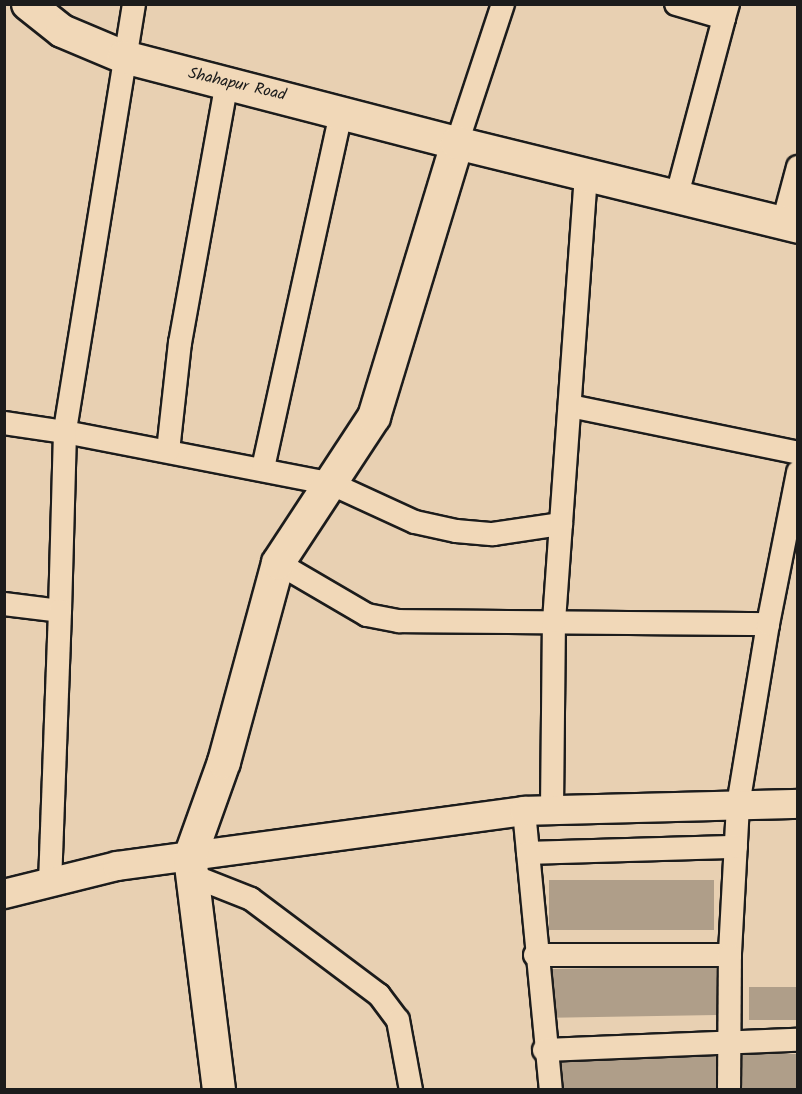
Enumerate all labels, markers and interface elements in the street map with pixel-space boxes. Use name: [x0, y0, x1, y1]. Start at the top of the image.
street label: Shahapur Road: [186, 64, 288, 106]

